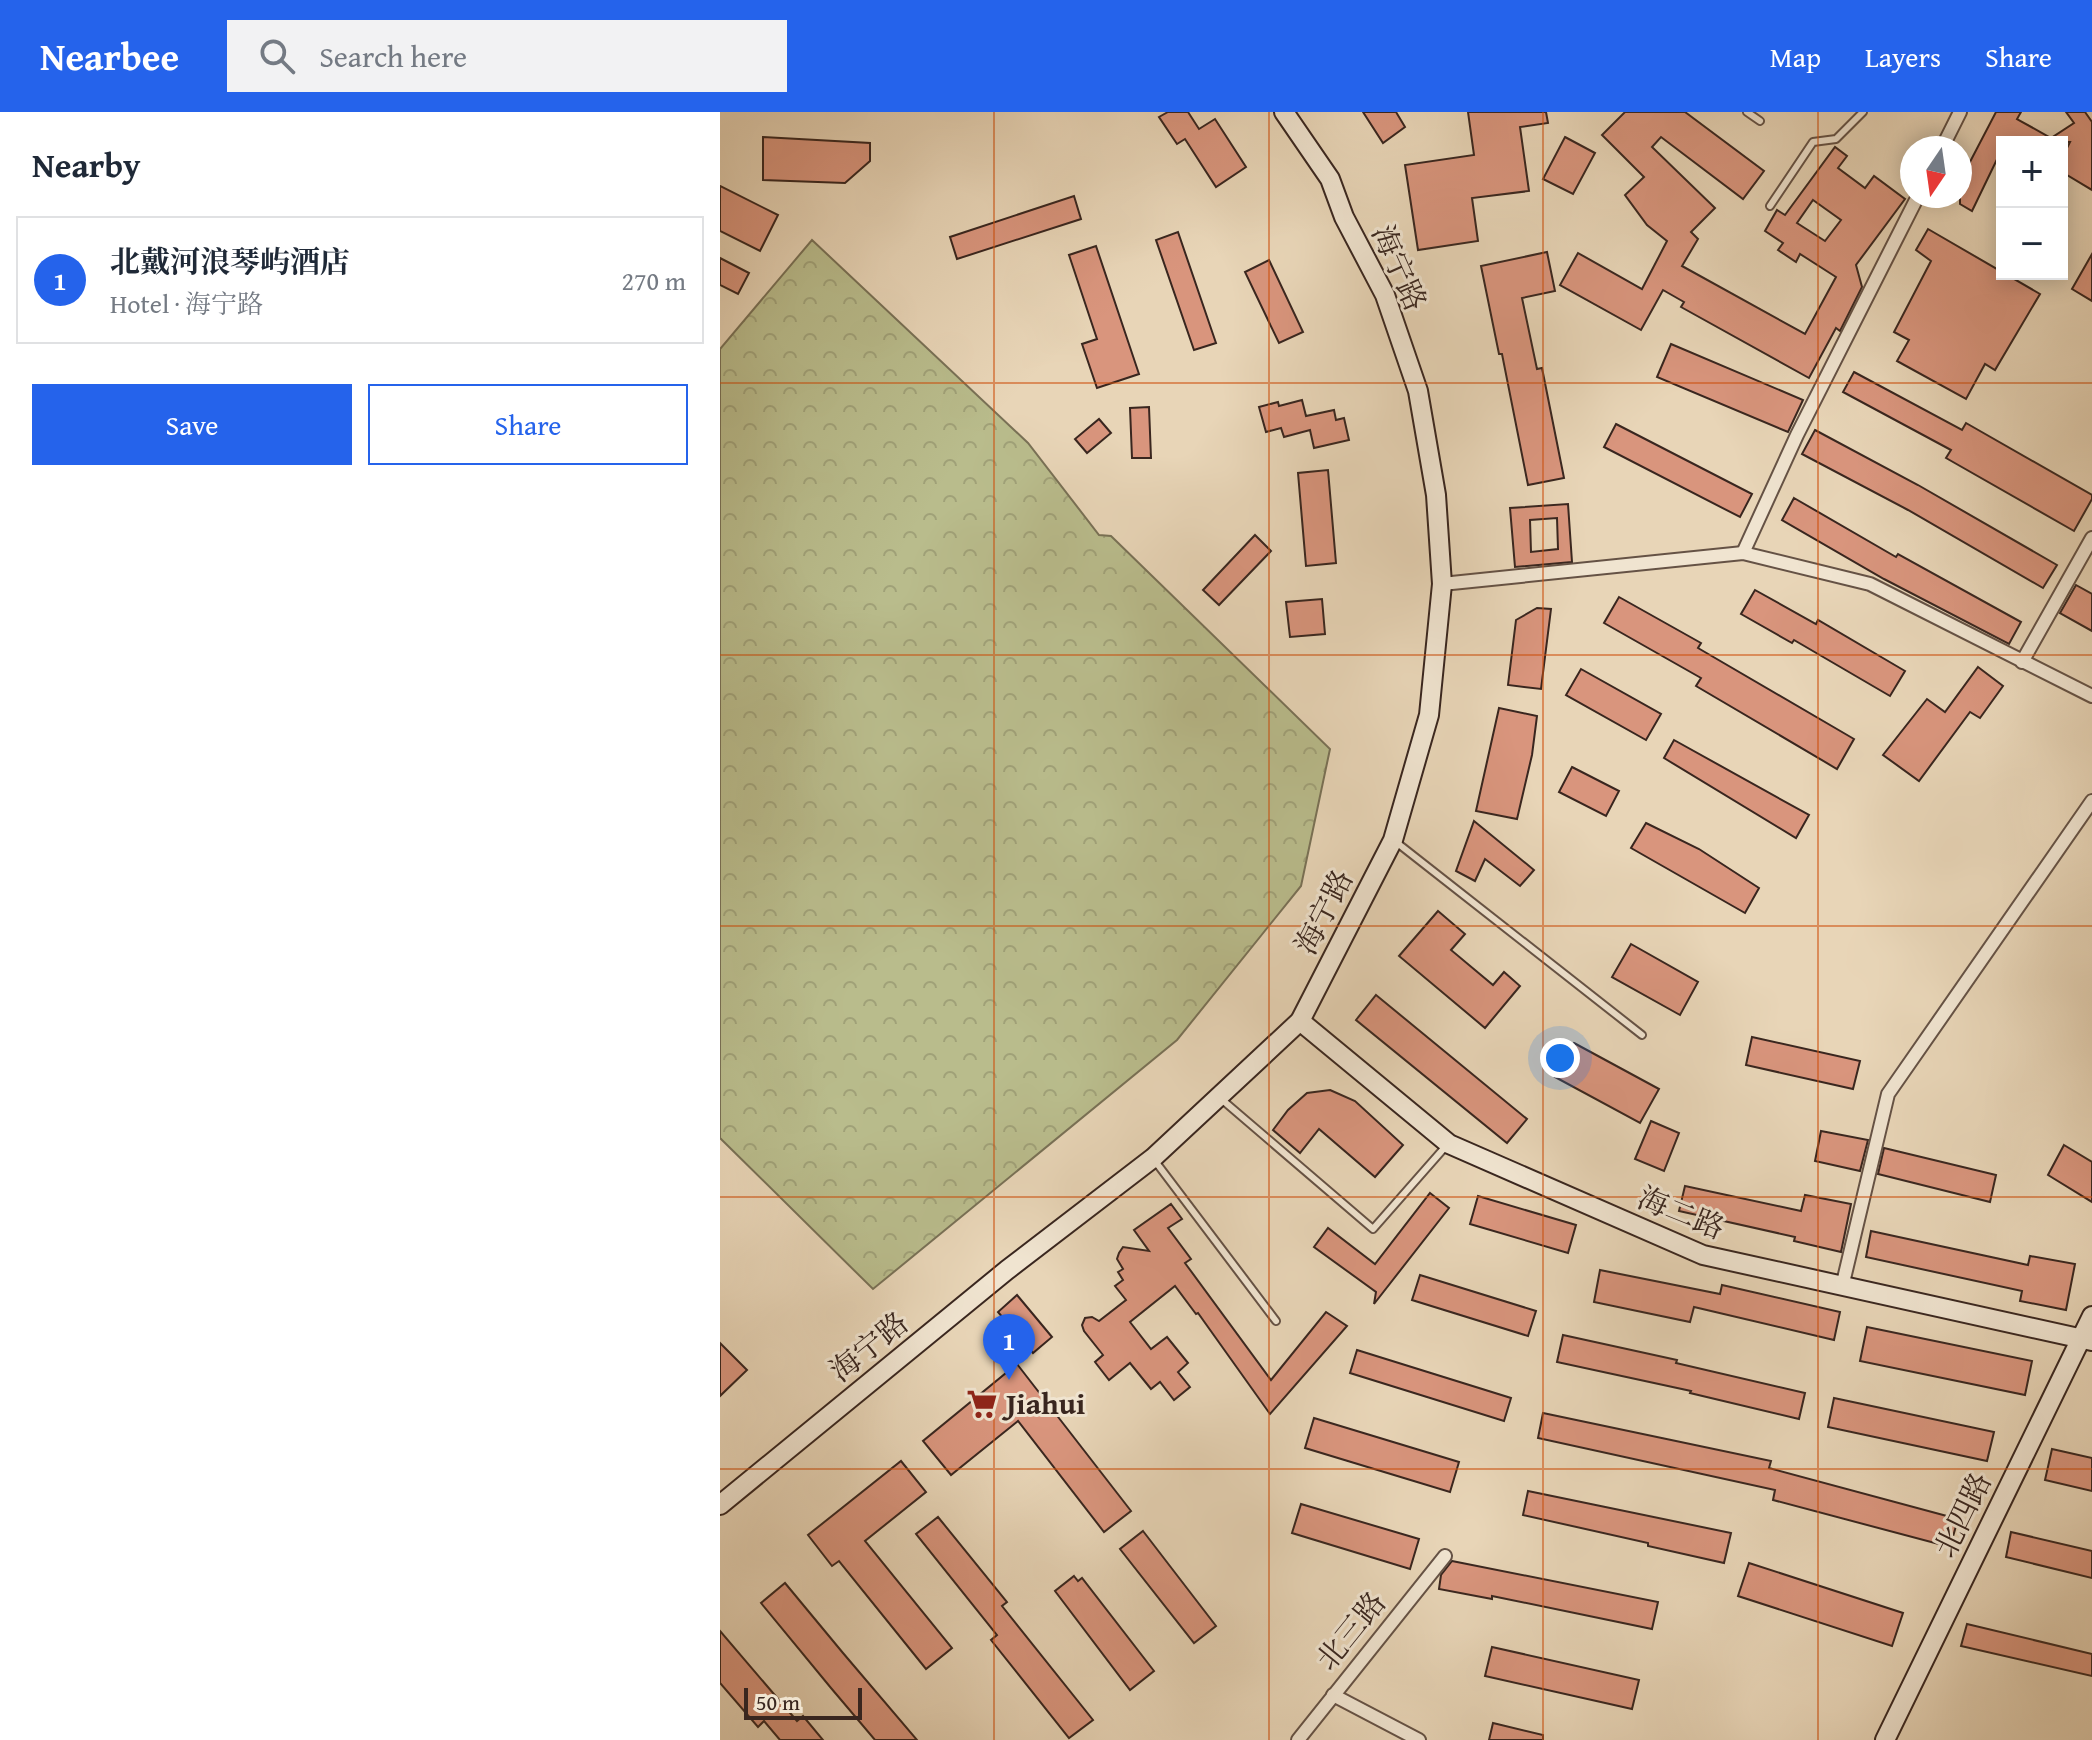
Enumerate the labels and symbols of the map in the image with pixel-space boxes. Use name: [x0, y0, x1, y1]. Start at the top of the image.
north arrow: [1900, 136, 1972, 208]
street label: 海宁路: [1362, 218, 1438, 318]
street label: 海宁路: [1283, 861, 1363, 962]
your location: [1540, 1038, 1580, 1078]
street label: 海二路: [1631, 1175, 1731, 1249]
street label: 海宁路: [820, 1301, 917, 1392]
pin: 1: [983, 1314, 1035, 1380]
place label: Jiahui: [1001, 1381, 1085, 1425]
supermarket icon: Jiahui: [965, 1387, 999, 1421]
street label: 北四路: [1923, 1464, 2002, 1565]
street label: 北三路: [1305, 1582, 1396, 1679]
scale bar: [744, 1684, 862, 1720]

